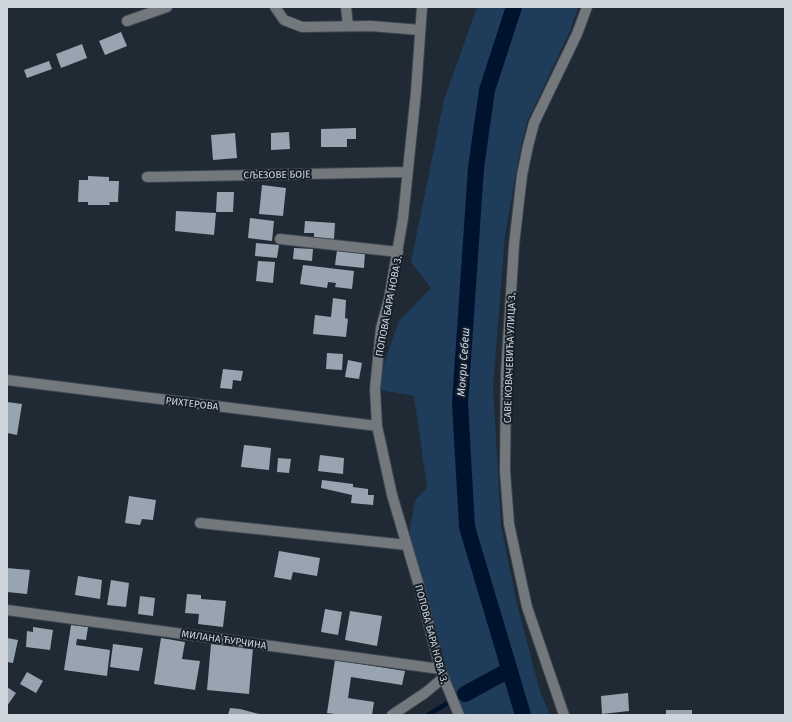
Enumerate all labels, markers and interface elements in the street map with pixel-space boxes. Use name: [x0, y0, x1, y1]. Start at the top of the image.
street label: СЉЕЗОВЕ БОЈЕ: [243, 168, 311, 182]
street label: ПОПОВА БАРА НОВА 3.: [373, 255, 405, 358]
street label: САВЕ КОВАЧЕВИЋА УЛИЦА 3.: [502, 293, 518, 423]
water label: Мокри Себеш: [455, 327, 472, 397]
street label: РИХТЕРОВА: [165, 395, 219, 413]
street label: ПОПОВА БАРА НОВА 3.: [412, 583, 450, 685]
street label: МИЛАНА ЋУРЧИНА: [181, 628, 267, 652]

